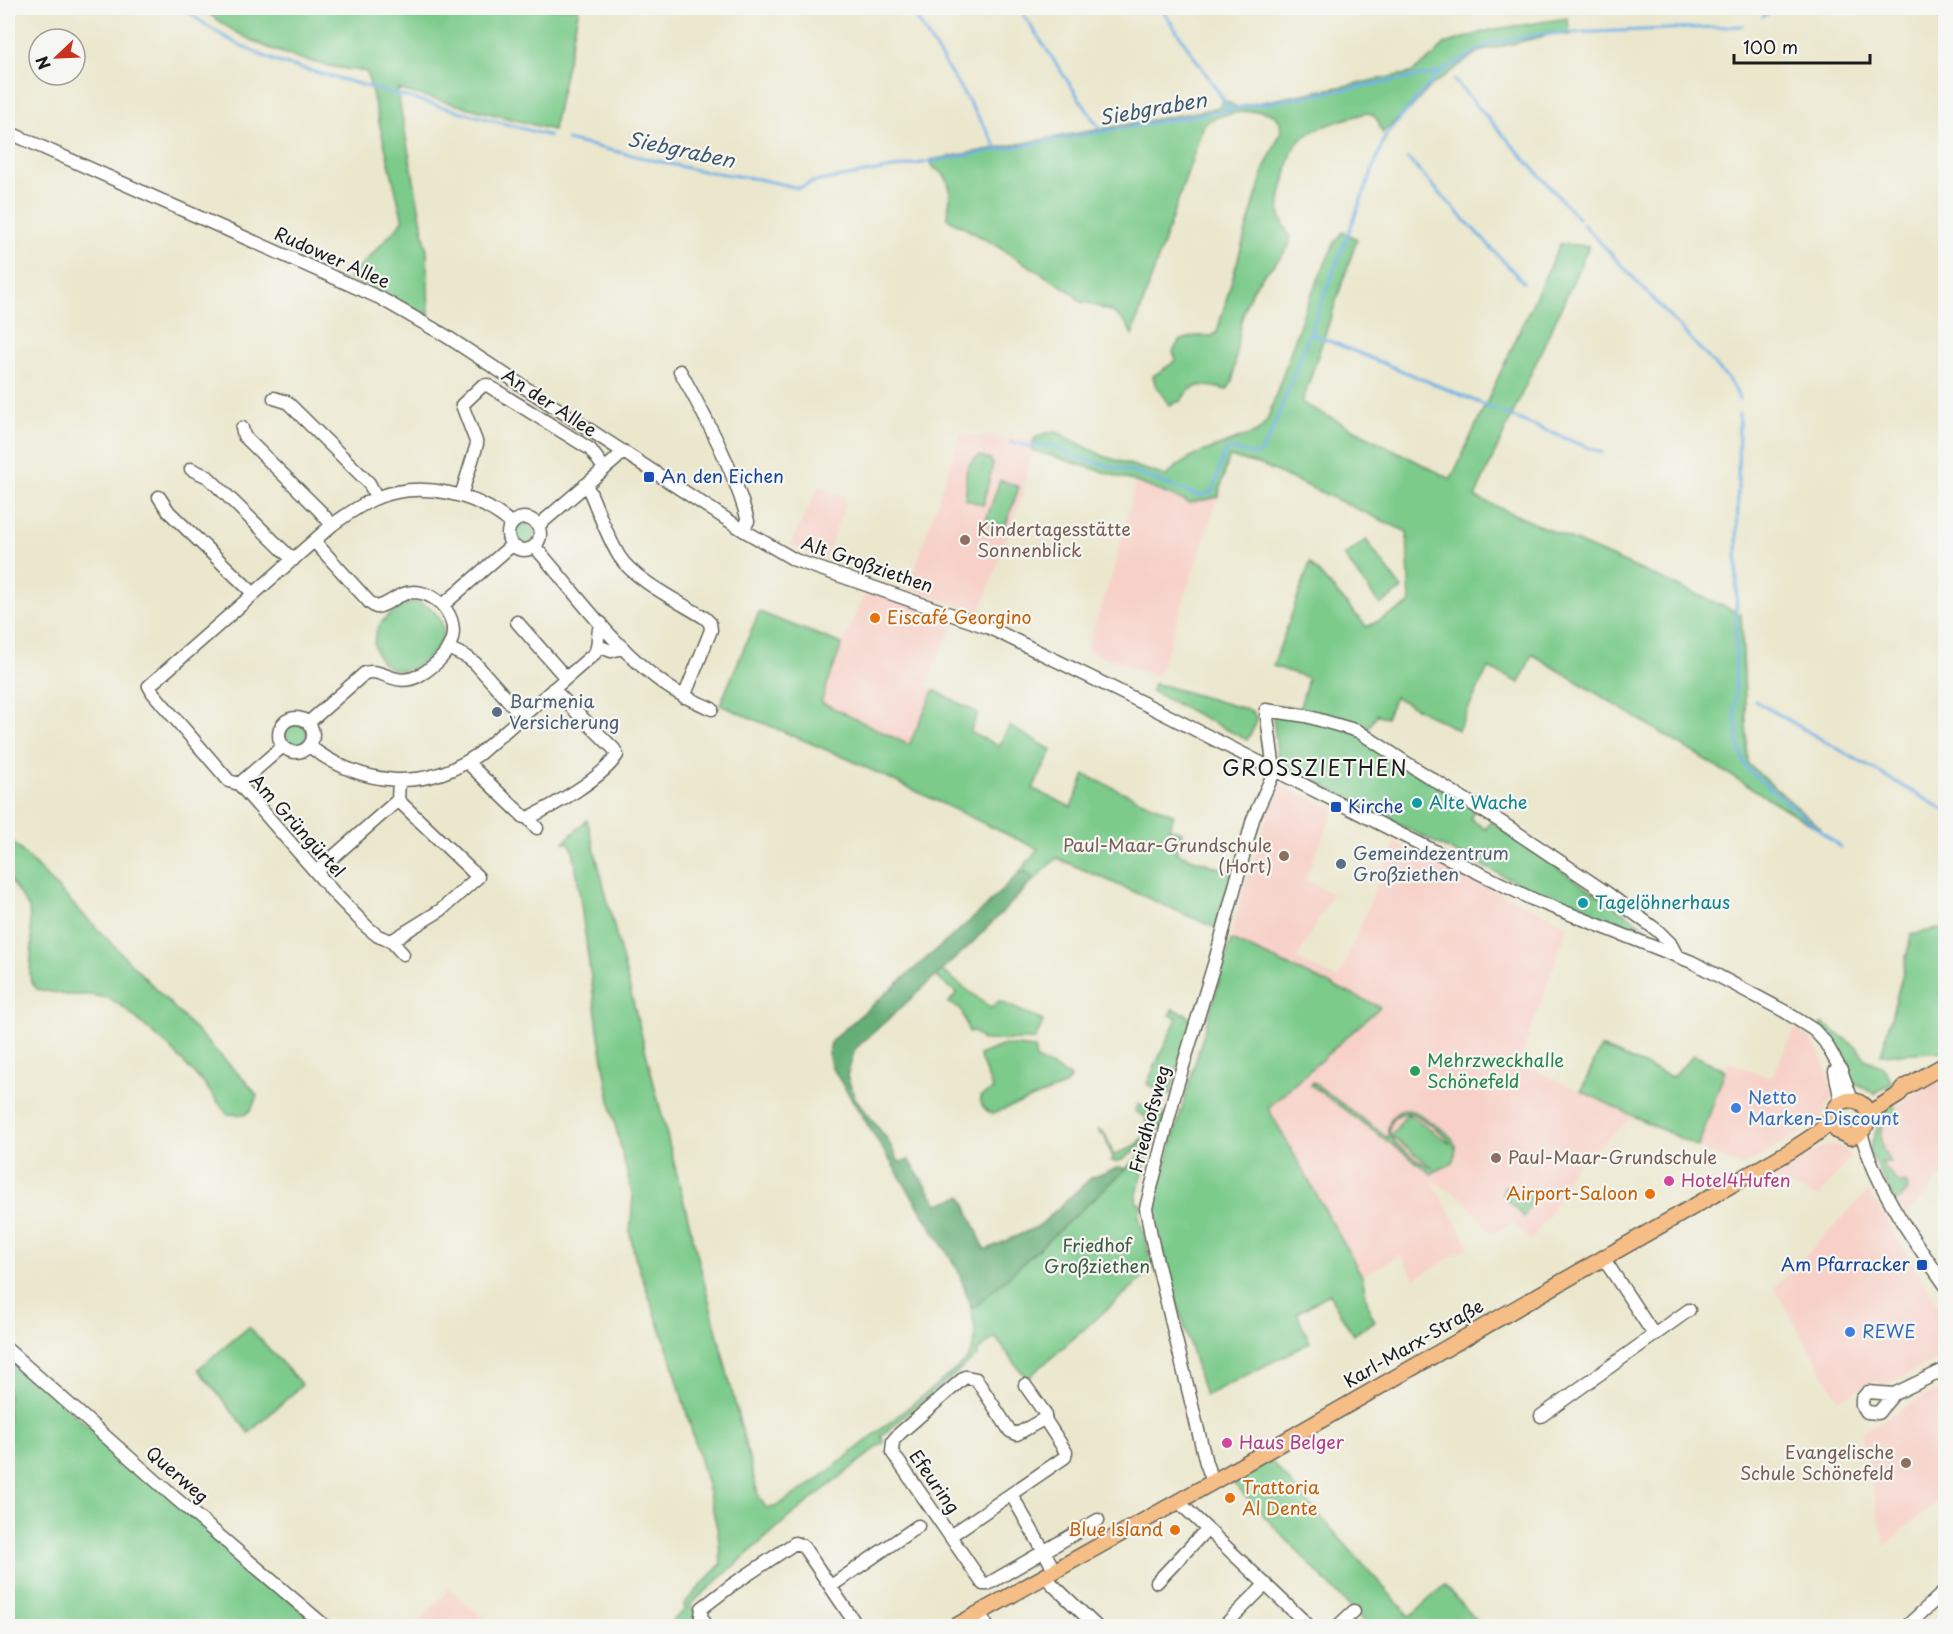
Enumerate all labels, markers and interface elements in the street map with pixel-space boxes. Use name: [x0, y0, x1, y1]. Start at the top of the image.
north arrow: [27, 27, 87, 87]
scale bar: [1734, 27, 1870, 65]
text: 100 m: [1743, 33, 1798, 60]
text: N: [29, 53, 56, 74]
water label: Siebgraben: [1097, 84, 1210, 132]
water label: Siebgraben: [625, 123, 739, 175]
street label: Rudower Allee: [271, 219, 395, 294]
street label: An der Allee: [497, 361, 603, 443]
place label: An den Eichen: [661, 462, 784, 489]
marker: An den Eichen: [642, 470, 656, 484]
place label: Kindertagesstätte Sonnenblick: [977, 515, 1131, 563]
street label: Alt Großziethen: [798, 528, 937, 599]
marker: Kindertagesstätte Sonnenblick: [958, 533, 972, 547]
place label: Eiscafé Georgino: [887, 603, 1032, 630]
marker: Eiscafé Georgino: [868, 611, 882, 625]
place label: Barmenia Versicherung: [509, 687, 619, 735]
marker: Barmenia Versicherung: [490, 705, 504, 719]
district label: GROSSZIETHEN: [1222, 751, 1408, 783]
street label: Am Grüngürtel: [244, 767, 352, 883]
place label: Alte Wache: [1429, 788, 1527, 815]
place label: Kirche: [1348, 792, 1403, 819]
marker: Alte Wache: [1410, 796, 1424, 810]
marker: Kirche: [1329, 800, 1343, 814]
place label: Paul-Maar-Grundschule (Hort): [1063, 831, 1272, 879]
place label: Gemeindezentrum Großziethen: [1353, 839, 1509, 887]
marker: Paul-Maar-Grundschule (Hort): [1277, 849, 1291, 863]
marker: Gemeindezentrum Großziethen: [1334, 857, 1348, 871]
place label: Tagelöhnerhaus: [1595, 888, 1730, 915]
marker: Tagelöhnerhaus: [1576, 896, 1590, 910]
place label: Mehrzweckhalle Schönefeld: [1427, 1046, 1564, 1094]
street label: Friedhofsweg: [1121, 1062, 1176, 1175]
marker: Mehrzweckhalle Schönefeld: [1408, 1064, 1422, 1078]
place label: Netto Marken-Discount: [1748, 1083, 1899, 1131]
marker: Netto Marken-Discount: [1729, 1101, 1743, 1115]
place label: Paul-Maar-Grundschule: [1508, 1143, 1717, 1170]
marker: Paul-Maar-Grundschule: [1489, 1151, 1503, 1165]
place label: Hotel4Hufen: [1681, 1166, 1791, 1193]
marker: Hotel4Hufen: [1662, 1174, 1676, 1188]
place label: Airport-Saloon: [1506, 1179, 1638, 1206]
marker: Airport-Saloon: [1643, 1187, 1657, 1201]
park label: Friedhof Großziethen: [1044, 1231, 1150, 1279]
place label: Am Pfarracker: [1781, 1250, 1911, 1277]
marker: Am Pfarracker: [1915, 1258, 1929, 1272]
street label: Karl-Marx-Straße: [1338, 1292, 1488, 1394]
place label: REWE: [1862, 1317, 1916, 1344]
marker: REWE: [1843, 1325, 1857, 1339]
place label: Haus Belger: [1239, 1428, 1345, 1455]
marker: Haus Belger: [1220, 1436, 1234, 1450]
place label: Evangelische Schule Schönefeld: [1740, 1438, 1894, 1486]
street label: Querweg: [141, 1439, 215, 1509]
street label: Efeuring: [903, 1444, 967, 1519]
marker: Evangelische Schule Schönefeld: [1899, 1456, 1913, 1470]
place label: Trattoria Al Dente: [1242, 1473, 1320, 1521]
marker: Trattoria Al Dente: [1223, 1491, 1237, 1505]
place label: Blue Island: [1068, 1515, 1163, 1542]
marker: Blue Island: [1168, 1523, 1182, 1537]

